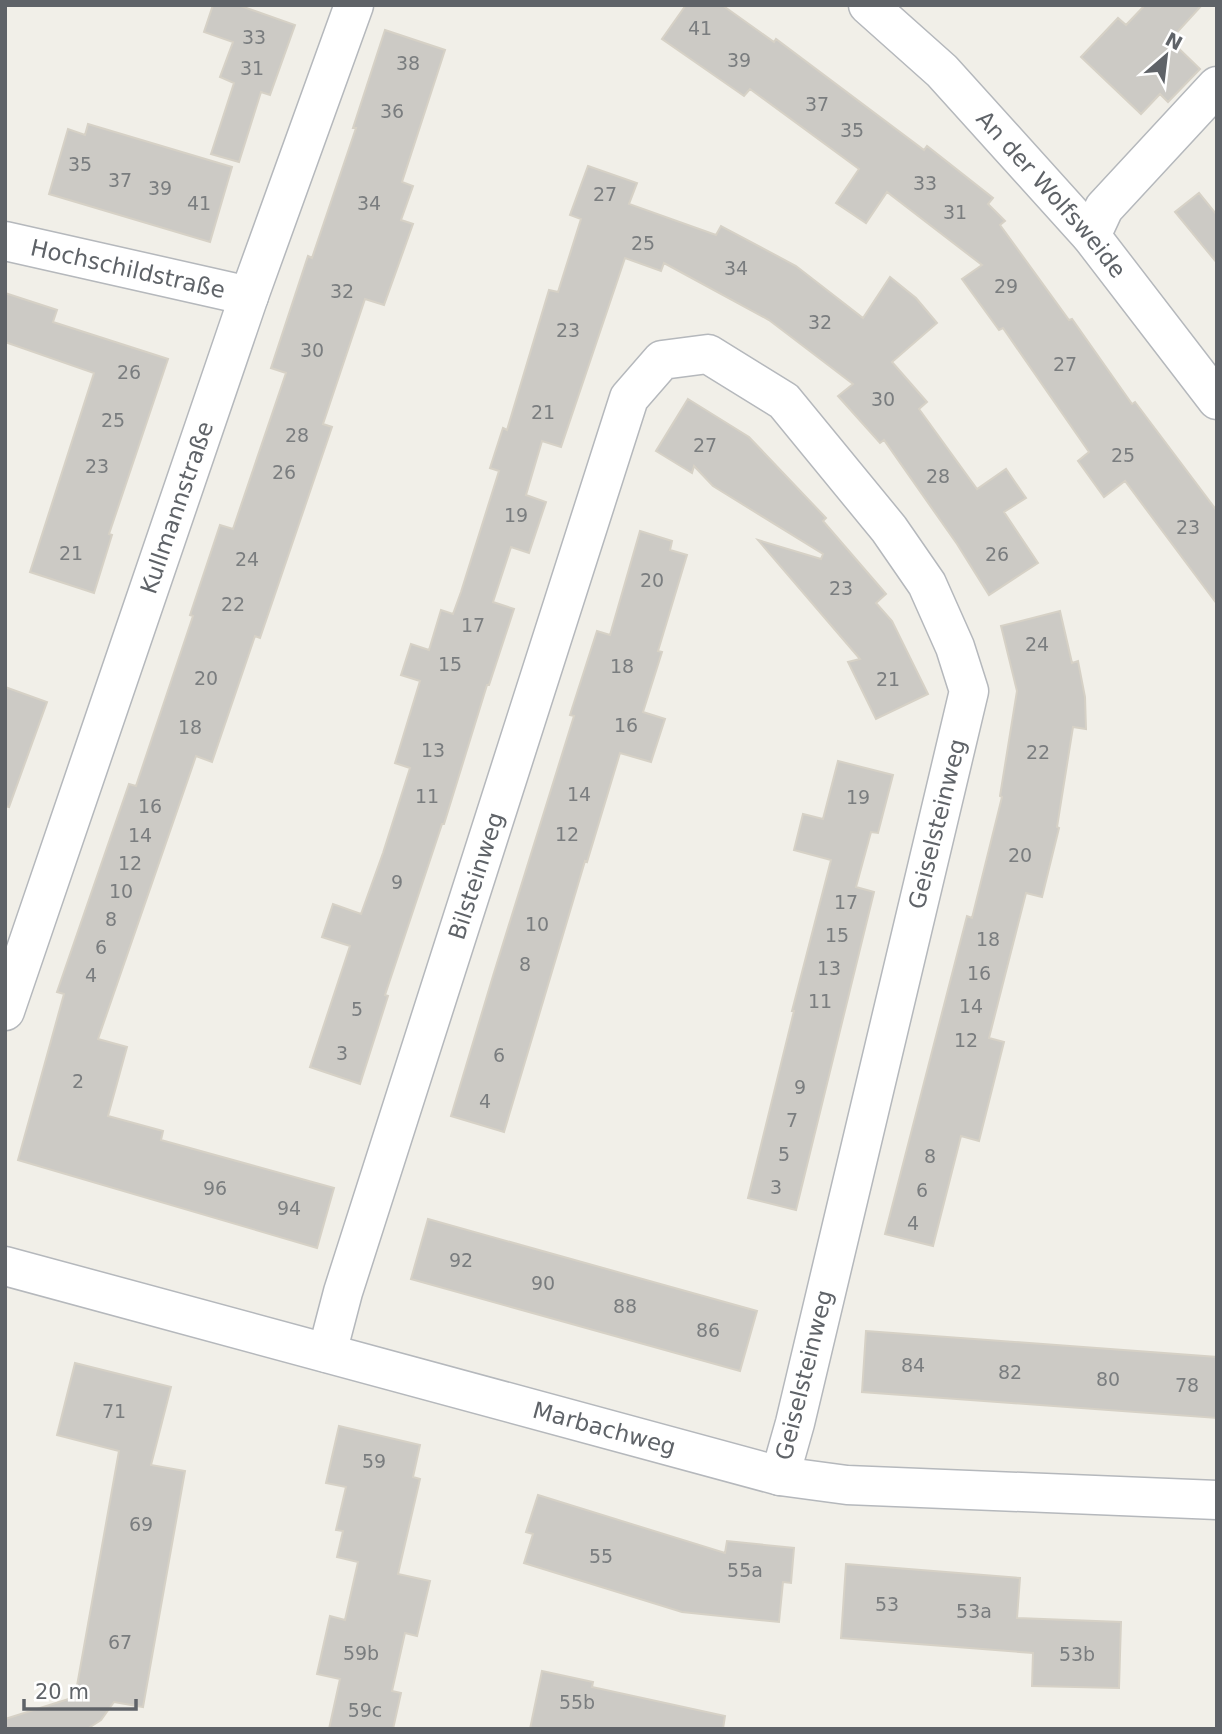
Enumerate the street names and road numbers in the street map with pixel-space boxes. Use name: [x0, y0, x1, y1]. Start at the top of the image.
street label: An der Wolfsweide: [971, 105, 1131, 283]
street label: Hochschildstraße: [28, 234, 228, 303]
street label: Kullmannstraße: [135, 418, 218, 597]
street label: Geiselsteinweg: [903, 736, 971, 912]
street label: Bilsteinweg: [444, 809, 509, 943]
street label: Geiselsteinweg: [770, 1287, 838, 1463]
street label: Marbachweg: [530, 1397, 679, 1460]

